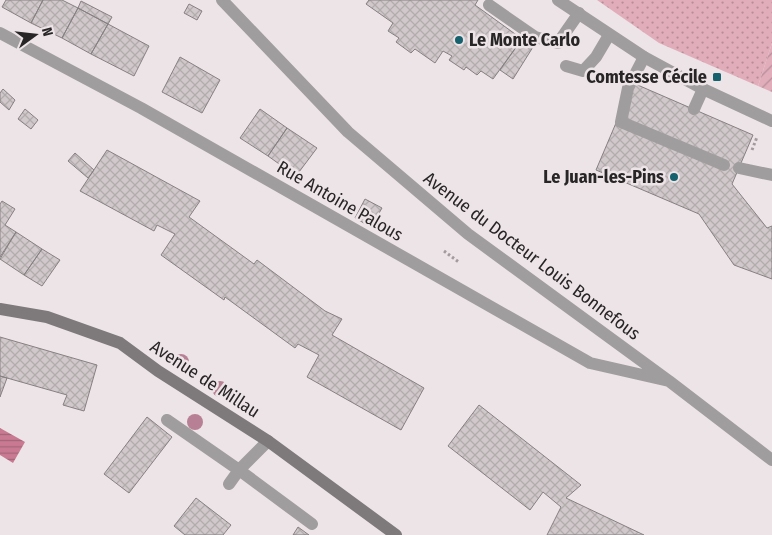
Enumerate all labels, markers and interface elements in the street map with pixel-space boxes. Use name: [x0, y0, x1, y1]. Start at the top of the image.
north arrow: [10, 10, 60, 60]
text: N: [38, 26, 56, 38]
place label: Le Monte Carlo: [469, 29, 580, 51]
marker: Le Monte Carlo: [453, 34, 465, 46]
place label: Comtesse Cécile: [586, 66, 707, 88]
marker: Comtesse Cécile: [711, 71, 723, 83]
street label: Rue Antoine Palous: [273, 156, 407, 246]
place label: Le Juan-les-Pins: [543, 166, 664, 188]
street label: Avenue du Docteur Louis Bonnefous: [419, 167, 645, 345]
marker: Le Juan-les-Pins: [668, 171, 680, 183]
street label: Avenue de Millau: [146, 335, 264, 423]

